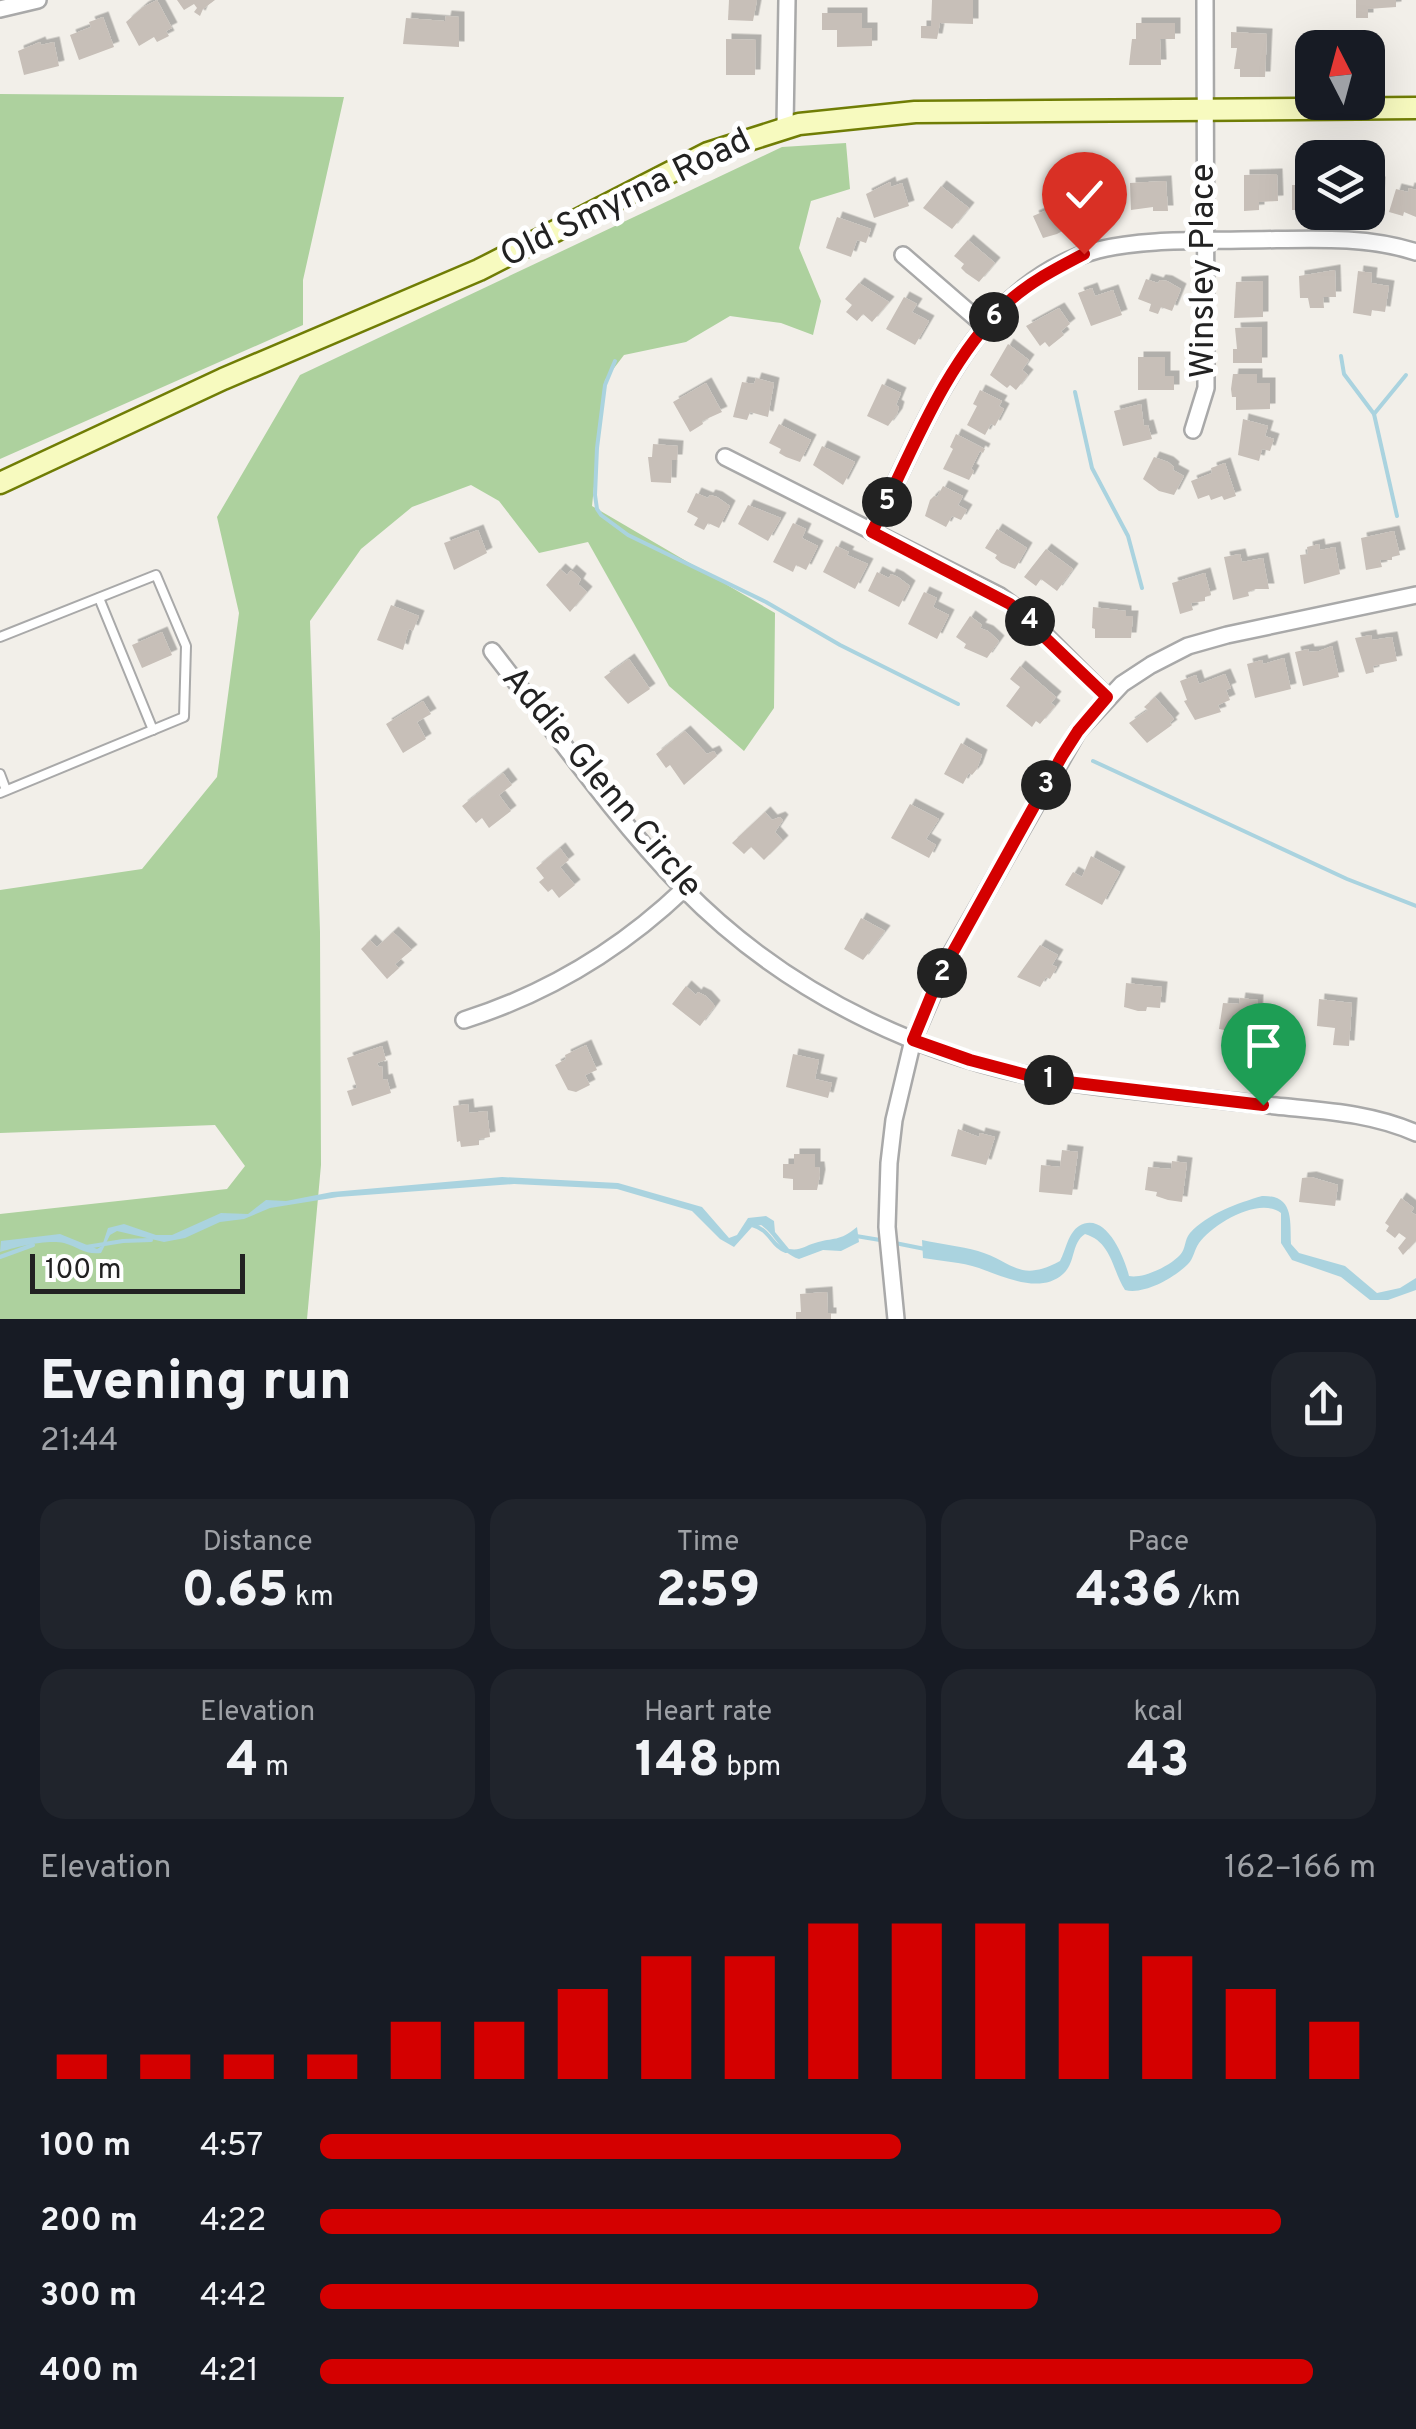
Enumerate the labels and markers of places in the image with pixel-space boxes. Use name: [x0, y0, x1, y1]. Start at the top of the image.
pin: [1042, 152, 1127, 255]
pin: 6: [969, 292, 1019, 342]
pin: 5: [862, 477, 912, 527]
pin: 4: [1005, 596, 1055, 646]
pin: 3: [1021, 760, 1071, 810]
pin: 2: [917, 948, 967, 998]
pin: [1221, 1003, 1306, 1106]
pin: 1: [1024, 1055, 1074, 1105]

